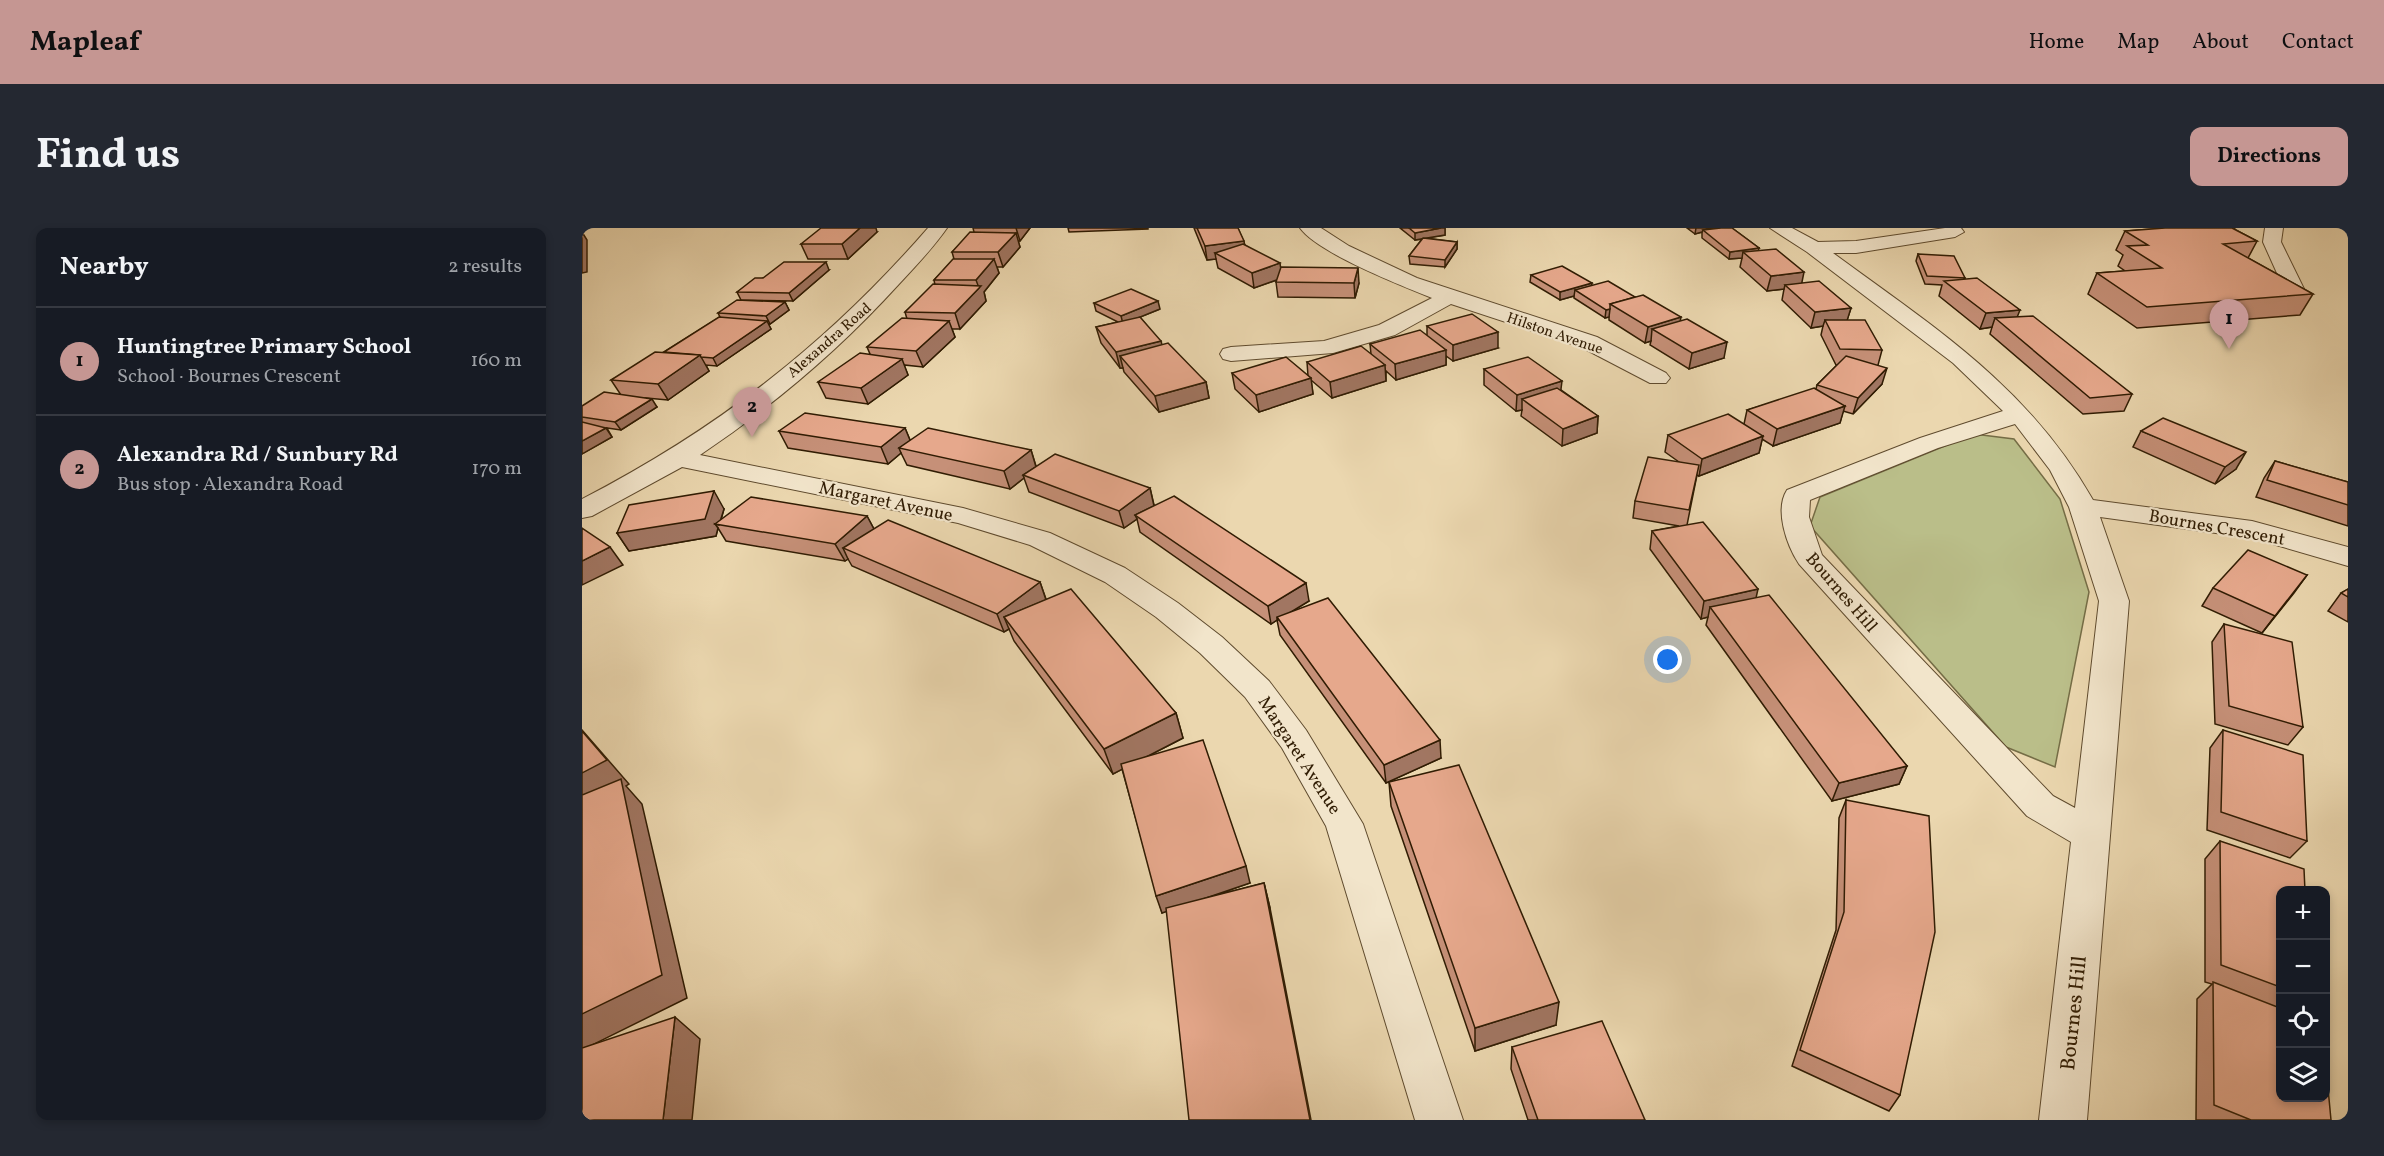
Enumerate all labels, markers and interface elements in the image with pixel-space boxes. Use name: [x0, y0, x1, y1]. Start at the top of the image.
text: Mapleaf: [30, 23, 140, 62]
text: Home: [2029, 28, 2084, 57]
text: Map: [2117, 28, 2159, 57]
text: About: [2192, 28, 2249, 57]
text: Contact: [2282, 28, 2354, 57]
text: Find us: [36, 127, 180, 186]
button: Directions: [2190, 127, 2348, 186]
text: Nearby: [60, 249, 149, 285]
text: 2 results: [448, 253, 522, 281]
street label: Alexandra Road: [783, 299, 877, 384]
pin: 1: [2210, 300, 2248, 349]
street label: Hilston Avenue: [1503, 308, 1606, 361]
text: Huntingtree Primary School: [117, 332, 411, 363]
text: 1: [75, 347, 84, 375]
text: 160 m: [470, 347, 522, 375]
text: School · Bournes Crescent: [117, 363, 341, 391]
pin: 2: [732, 388, 772, 437]
text: Alexandra Rd / Sunbury Rd: [117, 440, 398, 471]
text: 2: [74, 455, 85, 483]
text: 170 m: [472, 455, 522, 483]
text: Bus stop · Alexandra Road: [117, 471, 343, 499]
street label: Margaret Avenue: [816, 476, 955, 529]
street label: Bournes Crescent: [2146, 504, 2287, 553]
street label: Bournes Hill: [1799, 547, 1883, 638]
your location: [1653, 645, 1682, 674]
street label: Margaret Avenue: [1251, 692, 1346, 820]
map controls: [2276, 886, 2330, 1102]
button: +: [2276, 886, 2330, 940]
button: −: [2276, 940, 2330, 994]
street label: Bournes Hill: [2054, 954, 2095, 1072]
button: locate: [2276, 994, 2330, 1048]
button: layers: [2276, 1048, 2330, 1102]

